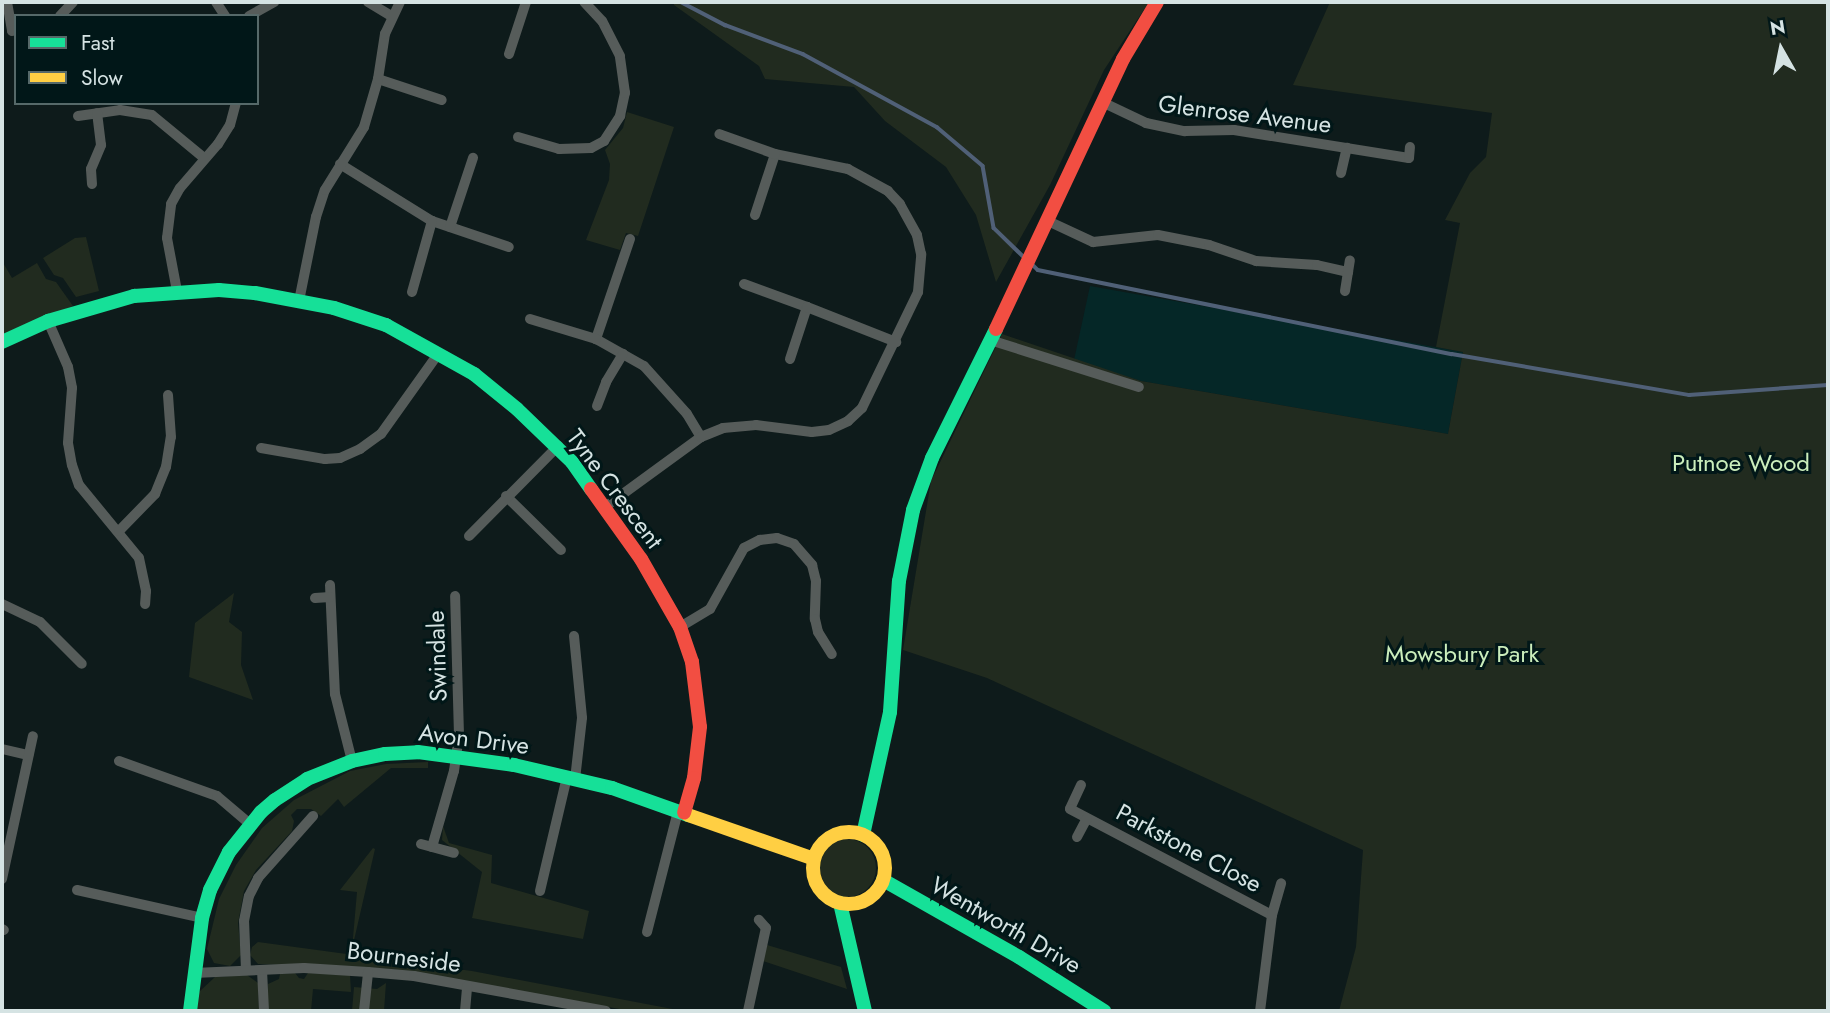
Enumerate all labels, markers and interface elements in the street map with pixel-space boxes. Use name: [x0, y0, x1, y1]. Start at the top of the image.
text: N: [1768, 13, 1787, 42]
legend: [14, 14, 259, 105]
north arrow: [1746, 14, 1816, 84]
text: Fast: [81, 28, 114, 58]
text: Slow: [81, 63, 123, 93]
street label: Glenrose Avenue: [1157, 89, 1333, 139]
street label: Tyne Crescent: [561, 424, 669, 554]
park label: Putnoe Wood: [1672, 449, 1810, 477]
street label: Swindale: [421, 610, 453, 702]
park label: Mowsbury Park: [1385, 640, 1539, 668]
street label: Avon Drive: [417, 718, 531, 760]
street label: Parkstone Close: [1111, 798, 1267, 898]
street label: Wentworth Drive: [926, 870, 1086, 980]
street label: Bourneside: [346, 936, 462, 978]

